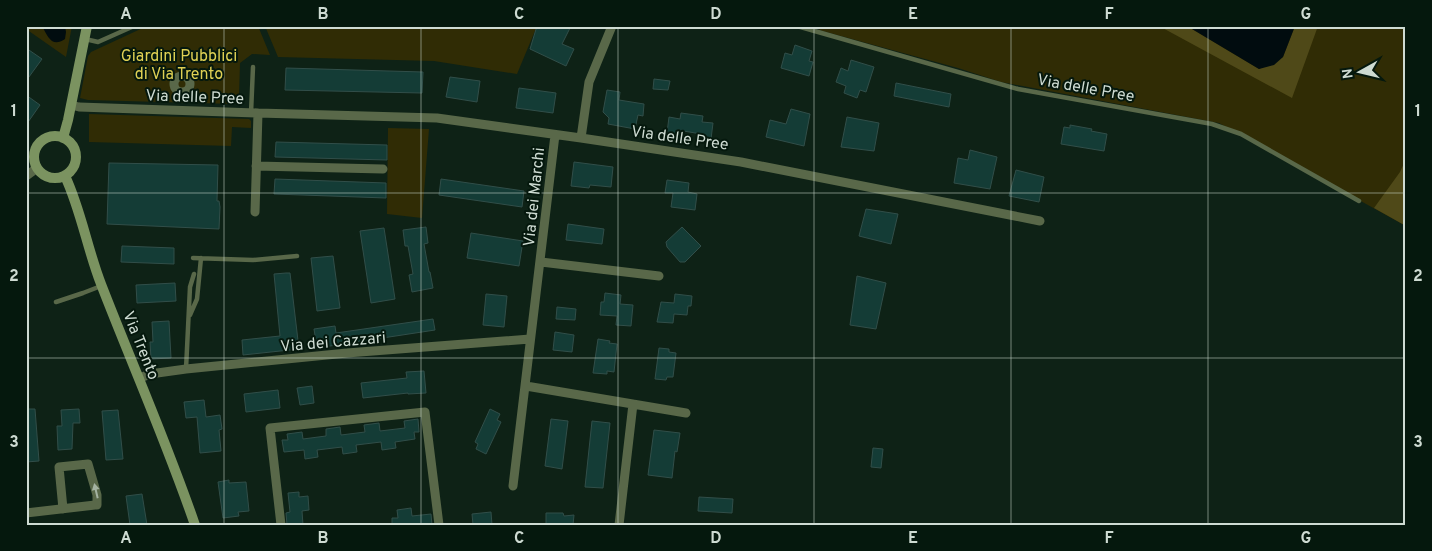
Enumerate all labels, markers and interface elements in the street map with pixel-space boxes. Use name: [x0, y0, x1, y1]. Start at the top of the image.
text: A: [120, 5, 132, 25]
text: B: [317, 5, 329, 25]
text: C: [514, 5, 524, 25]
text: D: [710, 5, 722, 25]
text: E: [908, 5, 918, 25]
text: F: [1104, 5, 1114, 25]
text: G: [1301, 5, 1311, 25]
park label: Giardini Pubblici di Via Trento: [121, 47, 237, 85]
north arrow: [1334, 48, 1384, 98]
text: N: [1339, 67, 1358, 80]
street label: Via delle Pree: [1035, 71, 1136, 107]
street label: Via delle Pree: [145, 86, 244, 110]
text: 1: [11, 102, 17, 122]
text: 1: [1415, 102, 1421, 122]
street label: Via delle Pree: [630, 122, 730, 156]
street label: Via dei Marchi: [520, 146, 550, 248]
text: 2: [9, 267, 19, 287]
text: 2: [1413, 267, 1423, 287]
street label: Via Trento: [117, 309, 163, 383]
street label: Via dei Cazzari: [280, 328, 387, 358]
text: 3: [9, 433, 19, 453]
text: 3: [1413, 433, 1423, 453]
one-way arrow: [92, 483, 100, 499]
text: A: [120, 529, 132, 549]
text: B: [317, 529, 329, 549]
text: C: [514, 529, 524, 549]
text: D: [710, 529, 722, 549]
text: E: [908, 529, 918, 549]
text: F: [1104, 529, 1114, 549]
text: G: [1301, 529, 1311, 549]

